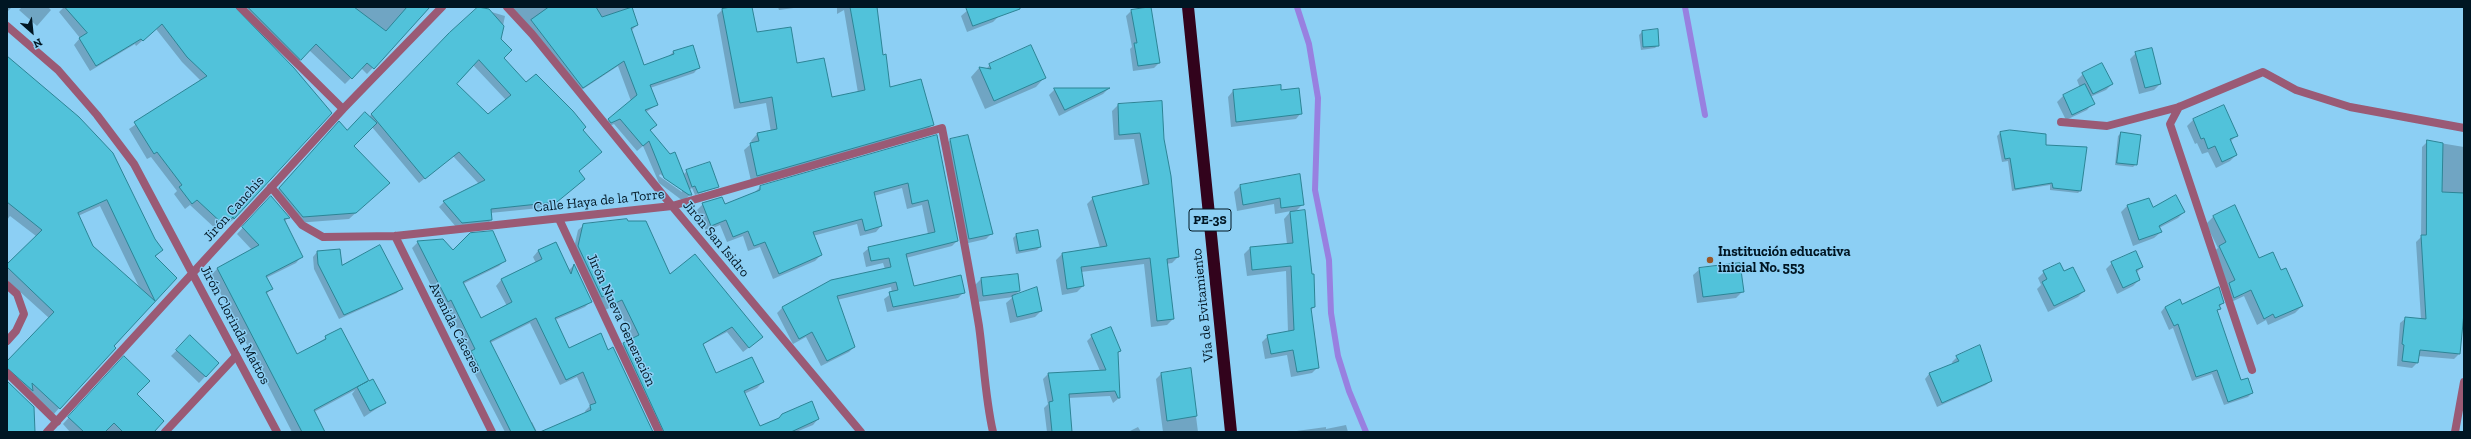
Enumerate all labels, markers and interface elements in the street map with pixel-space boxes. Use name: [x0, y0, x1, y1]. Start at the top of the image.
north arrow: [12, 12, 52, 52]
text: N: [31, 35, 44, 51]
street label: Jirón Canchis: [200, 173, 268, 245]
street label: Calle Haya de la Torre: [533, 186, 665, 216]
street label: Jirón San Isidro: [679, 197, 753, 281]
road number: PE-3S: [1189, 209, 1231, 231]
place label: Institución educativa inicial No. 553: [1718, 244, 1851, 276]
street label: Vía de Evitamiento: [1189, 247, 1217, 363]
street label: Jirón Nueva Generación: [583, 251, 659, 389]
marker: Institución educativa inicial No. 553: [1705, 255, 1715, 265]
street label: Jirón Clorinda Mattos: [197, 263, 273, 387]
street label: Avenida Cáceres: [425, 280, 485, 376]

